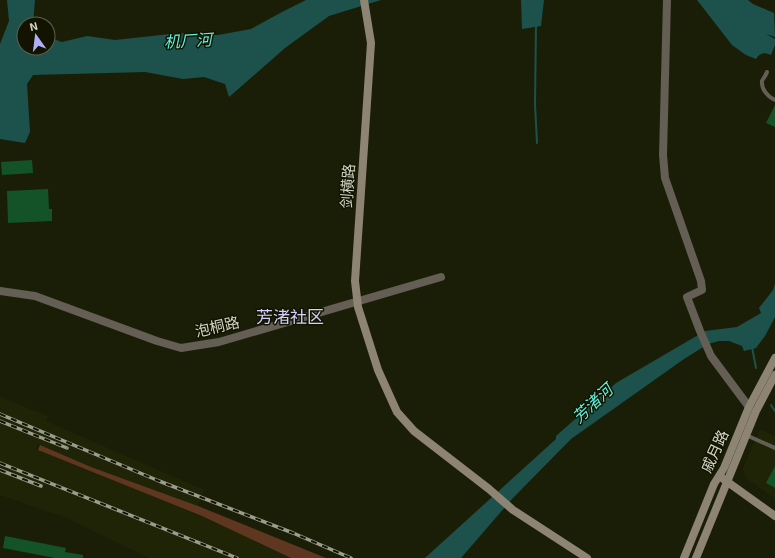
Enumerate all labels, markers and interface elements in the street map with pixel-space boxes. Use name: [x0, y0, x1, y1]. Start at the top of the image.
north arrow: [16, 16, 56, 56]
text: N: [28, 19, 39, 33]
water label: 机厂河: [164, 29, 215, 51]
street label: 剑横路: [336, 163, 358, 209]
district label: 芳渚社区: [256, 306, 324, 326]
street label: 泡桐路: [193, 312, 241, 340]
water label: 芳渚河: [568, 378, 618, 426]
street label: 戚月路: [696, 427, 732, 475]

